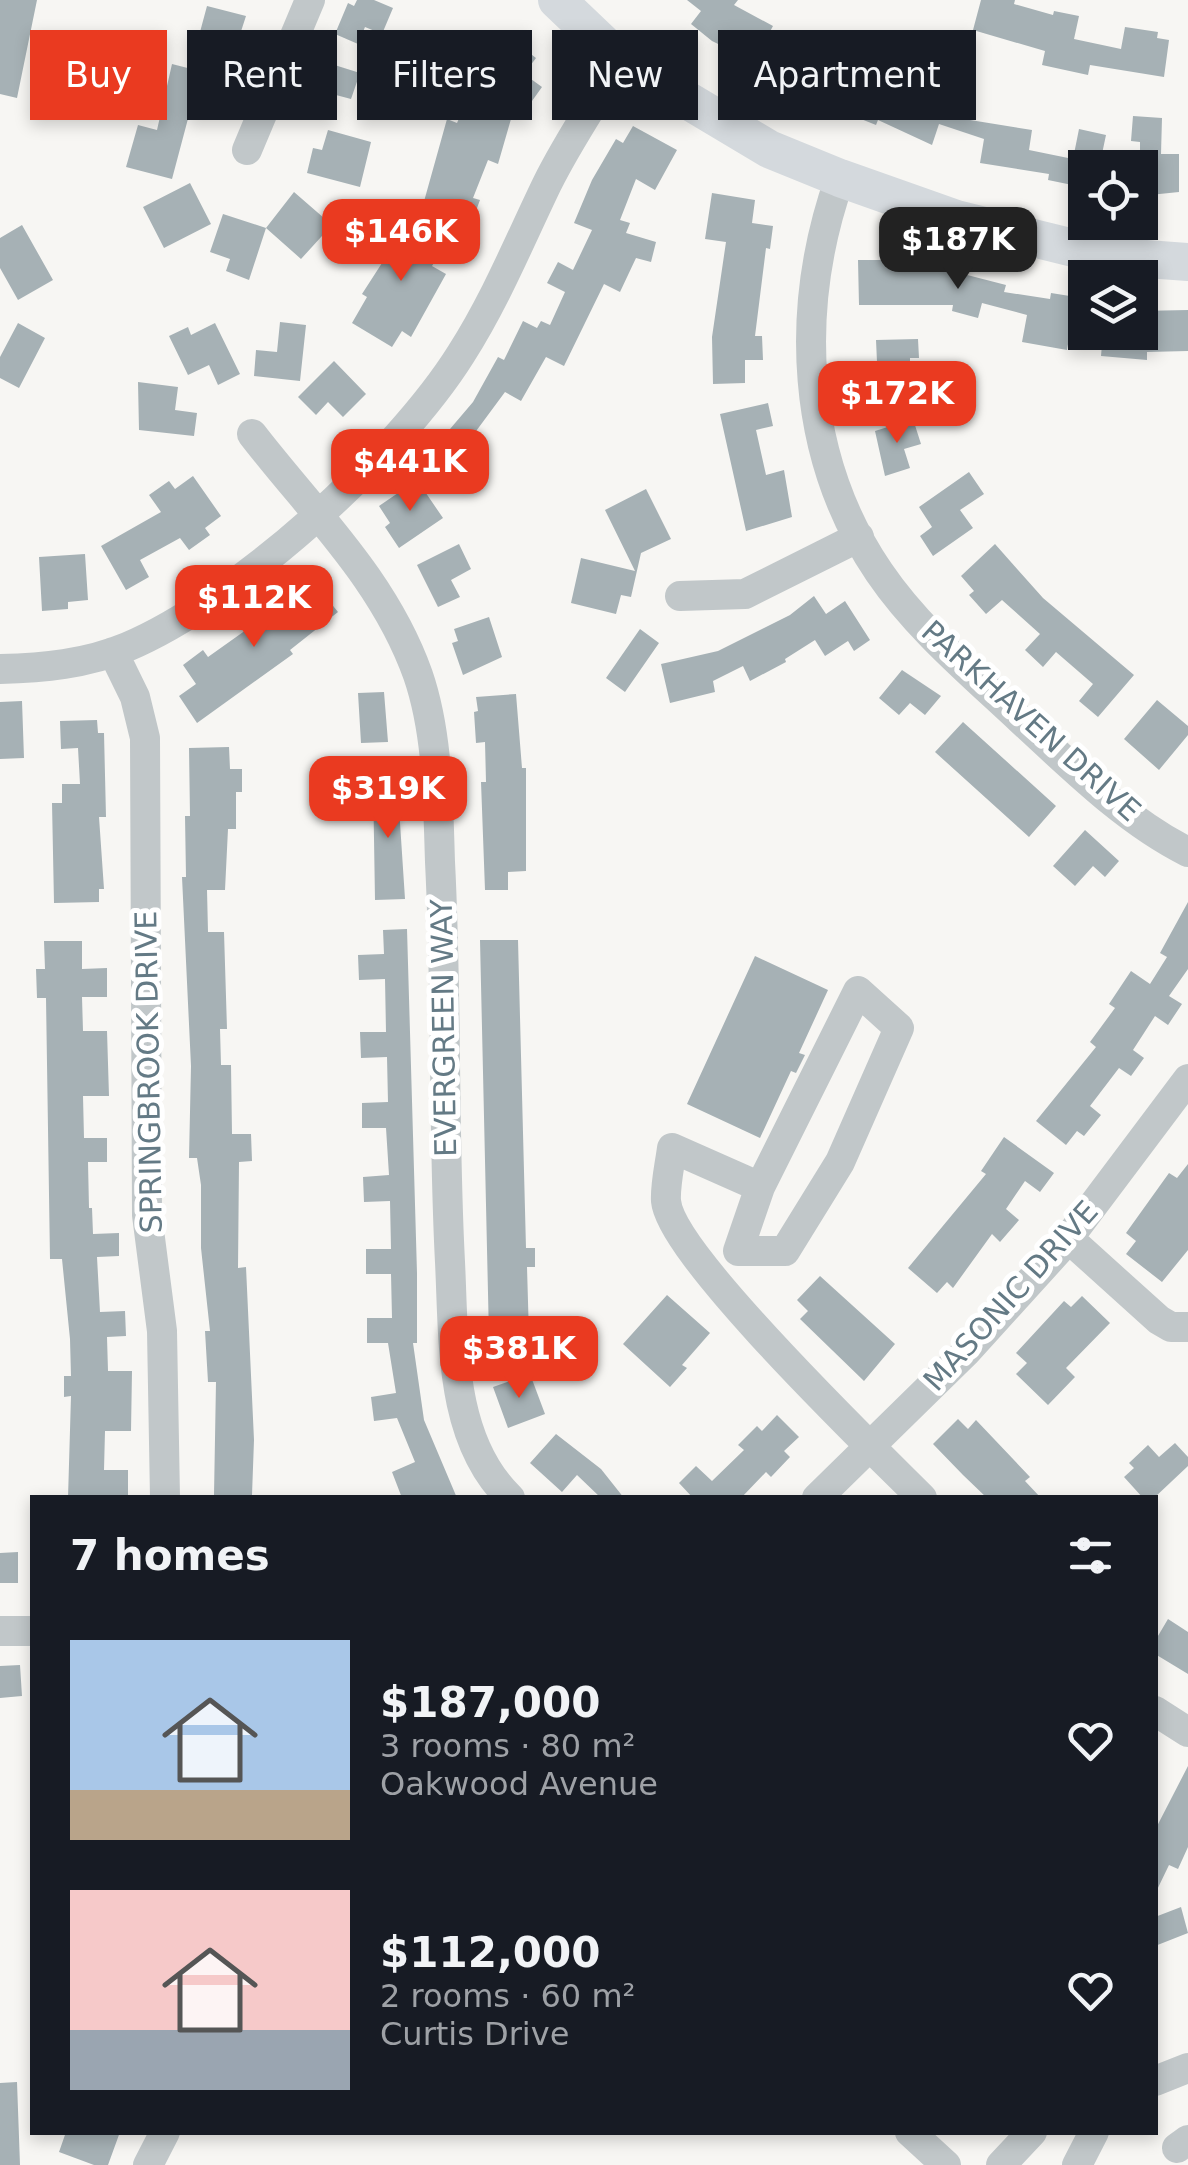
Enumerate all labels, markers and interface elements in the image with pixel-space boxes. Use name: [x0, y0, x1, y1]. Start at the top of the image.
chip: Buy: [30, 30, 167, 120]
chip: Rent: [187, 30, 337, 120]
chip: Filters: [357, 30, 532, 120]
chip: New: [552, 30, 698, 120]
chip: Apartment: [718, 30, 976, 120]
map controls: [1068, 150, 1158, 350]
button: locate: [1068, 150, 1158, 240]
pin: $146K: [331, 199, 471, 284]
pin: $187K: [888, 207, 1028, 292]
text: $146K: [344, 212, 458, 250]
text: $187K: [901, 220, 1015, 258]
button: layers: [1068, 260, 1158, 350]
pin: $172K: [827, 361, 967, 446]
text: $172K: [840, 374, 954, 412]
pin: $441K: [340, 429, 480, 514]
text: $441K: [353, 442, 467, 480]
pin: $112K: [184, 565, 324, 650]
text: $112K: [197, 578, 311, 616]
street label: PARKHAVEN DRIVE: [915, 613, 1148, 828]
pin: $319K: [318, 756, 458, 841]
text: $319K: [331, 769, 445, 807]
street label: EVERGREEN WAY: [424, 898, 463, 1157]
street label: SPRINGBROOK DRIVE: [128, 910, 169, 1234]
street label: MASONIC DRIVE: [916, 1194, 1105, 1398]
pin: $381K: [449, 1316, 589, 1401]
text: $381K: [462, 1329, 576, 1367]
icon: filters: [1063, 1528, 1118, 1583]
text: 7 homes: [70, 1531, 270, 1580]
text: $187,000: [380, 1678, 601, 1727]
icon: home: [150, 1680, 270, 1800]
icon: heart: [1063, 1713, 1118, 1768]
text: 3 rooms · 80 m²: [380, 1727, 635, 1765]
text: Oakwood Avenue: [380, 1765, 658, 1803]
text: $112,000: [380, 1928, 601, 1977]
icon: home: [150, 1930, 270, 2050]
icon: heart: [1063, 1963, 1118, 2018]
text: 2 rooms · 60 m²: [380, 1977, 635, 2015]
text: Curtis Drive: [380, 2015, 569, 2053]

